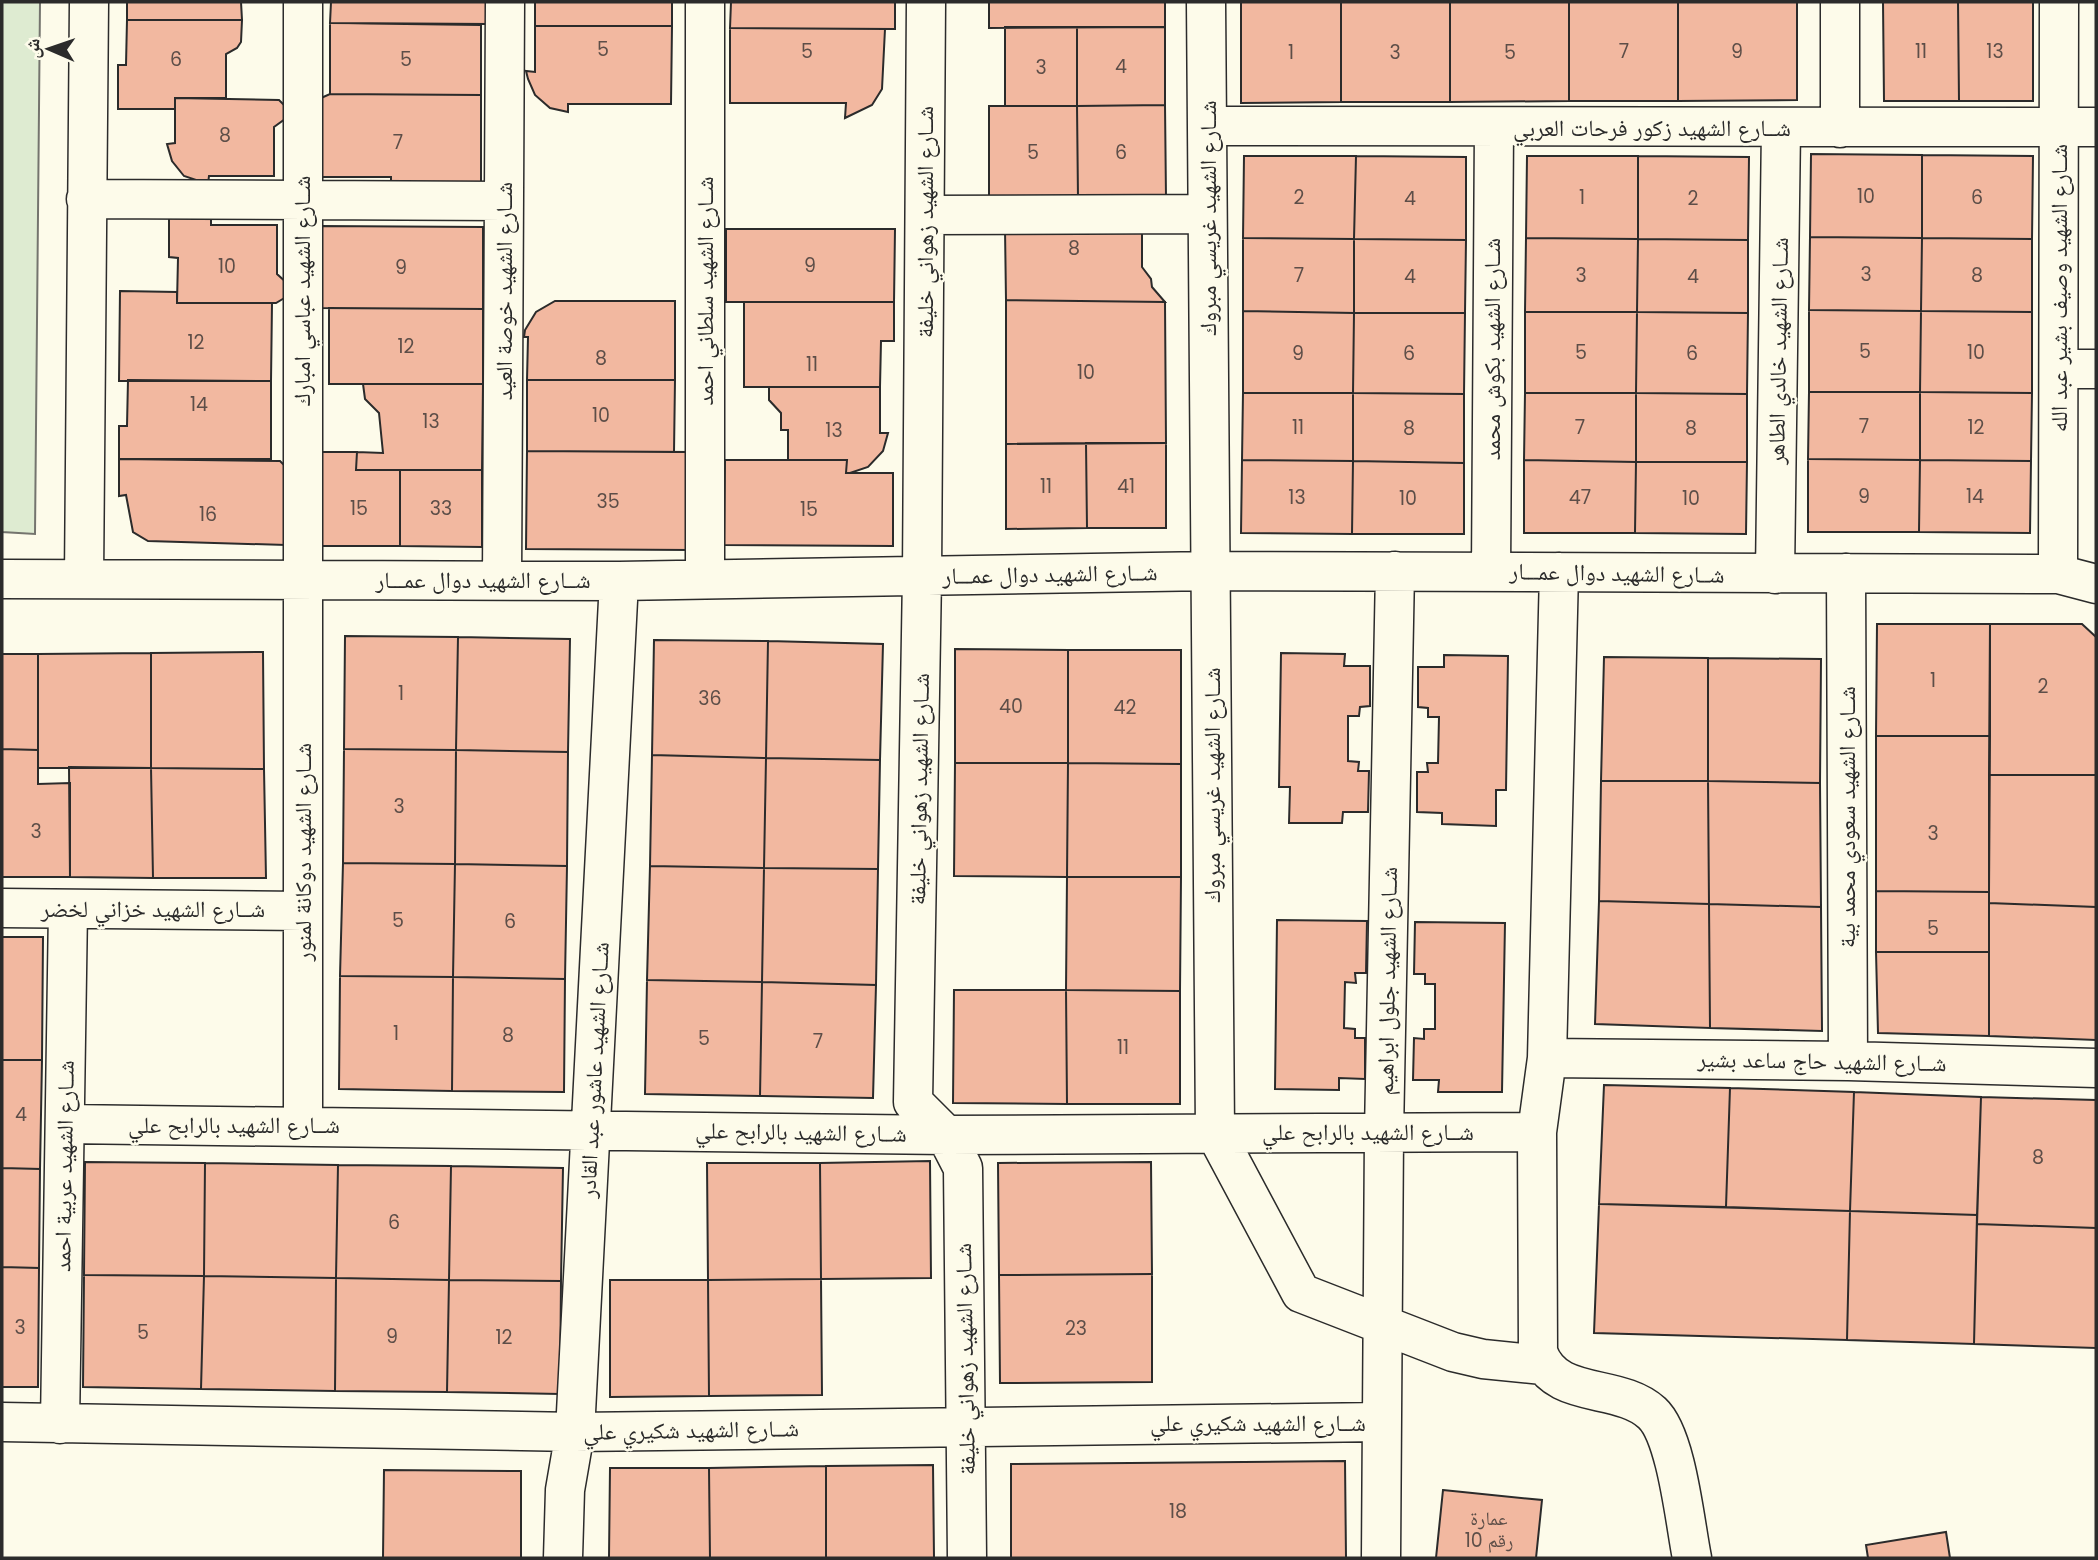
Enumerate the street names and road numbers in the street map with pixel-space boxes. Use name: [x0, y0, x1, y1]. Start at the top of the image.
street label: شــارع الشهيد غريسي مبروك: [1192, 100, 1227, 336]
street label: شــارع الشهيد زهواني خليفة: [909, 106, 944, 338]
street label: شــارع الشهيد زكور فرحات العربي: [1513, 112, 1791, 147]
street label: شــارع الشهيد وصيف بشير عبد الله: [2043, 144, 2075, 432]
street label: شــارع الشهيد عباسي امبارك: [286, 176, 321, 406]
street label: شــارع الشهيد سلطاني احمد: [689, 176, 724, 406]
street label: شــارع الشهيد خوصة العيد: [488, 182, 520, 400]
street label: شــارع الشهيد خالدي الطاهر: [1760, 237, 1799, 466]
street label: شــارع الشهيد بكوش محمد: [1476, 238, 1508, 460]
street label: شــارع الشهيد دوال عمـــار: [1508, 555, 1725, 591]
street label: شــارع الشهيد دوال عمـــار: [941, 556, 1158, 592]
street label: شــارع الشهيد دوال عمـــار: [374, 564, 591, 596]
street label: شــارع الشهيد غريسي مبروك: [1196, 667, 1231, 903]
street label: شــارع الشهيد زهواني خليفة: [901, 673, 940, 905]
street label: شــارع الشهيد سعودي محمد بية: [1831, 686, 1866, 948]
street label: شــارع الشهيد دوكانة لمنور: [287, 743, 319, 962]
street label: شــارع الشهيد جلول ابراهيم: [1369, 866, 1405, 1096]
street label: شــارع الشهيد خزاني لخضر: [40, 893, 265, 928]
street label: شــارع الشهيد عاشور عبد القادر: [571, 941, 617, 1200]
street label: شــارع الشهيد حاج ساعد بشير: [1696, 1043, 1947, 1079]
street label: شــارع الشهيد عربية احمد: [46, 1060, 82, 1272]
street label: شــارع الشهيد بالرابح علي: [128, 1109, 340, 1144]
street label: شــارع الشهيد بالرابح علي: [695, 1114, 907, 1153]
street label: شــارع الشهيد بالرابح علي: [1262, 1116, 1474, 1151]
street label: شــارع الشهيد زهواني خليفة: [947, 1243, 986, 1475]
street label: شــارع الشهيد شكيري علي: [1150, 1407, 1366, 1442]
street label: شــارع الشهيد شكيري علي: [583, 1412, 799, 1451]

